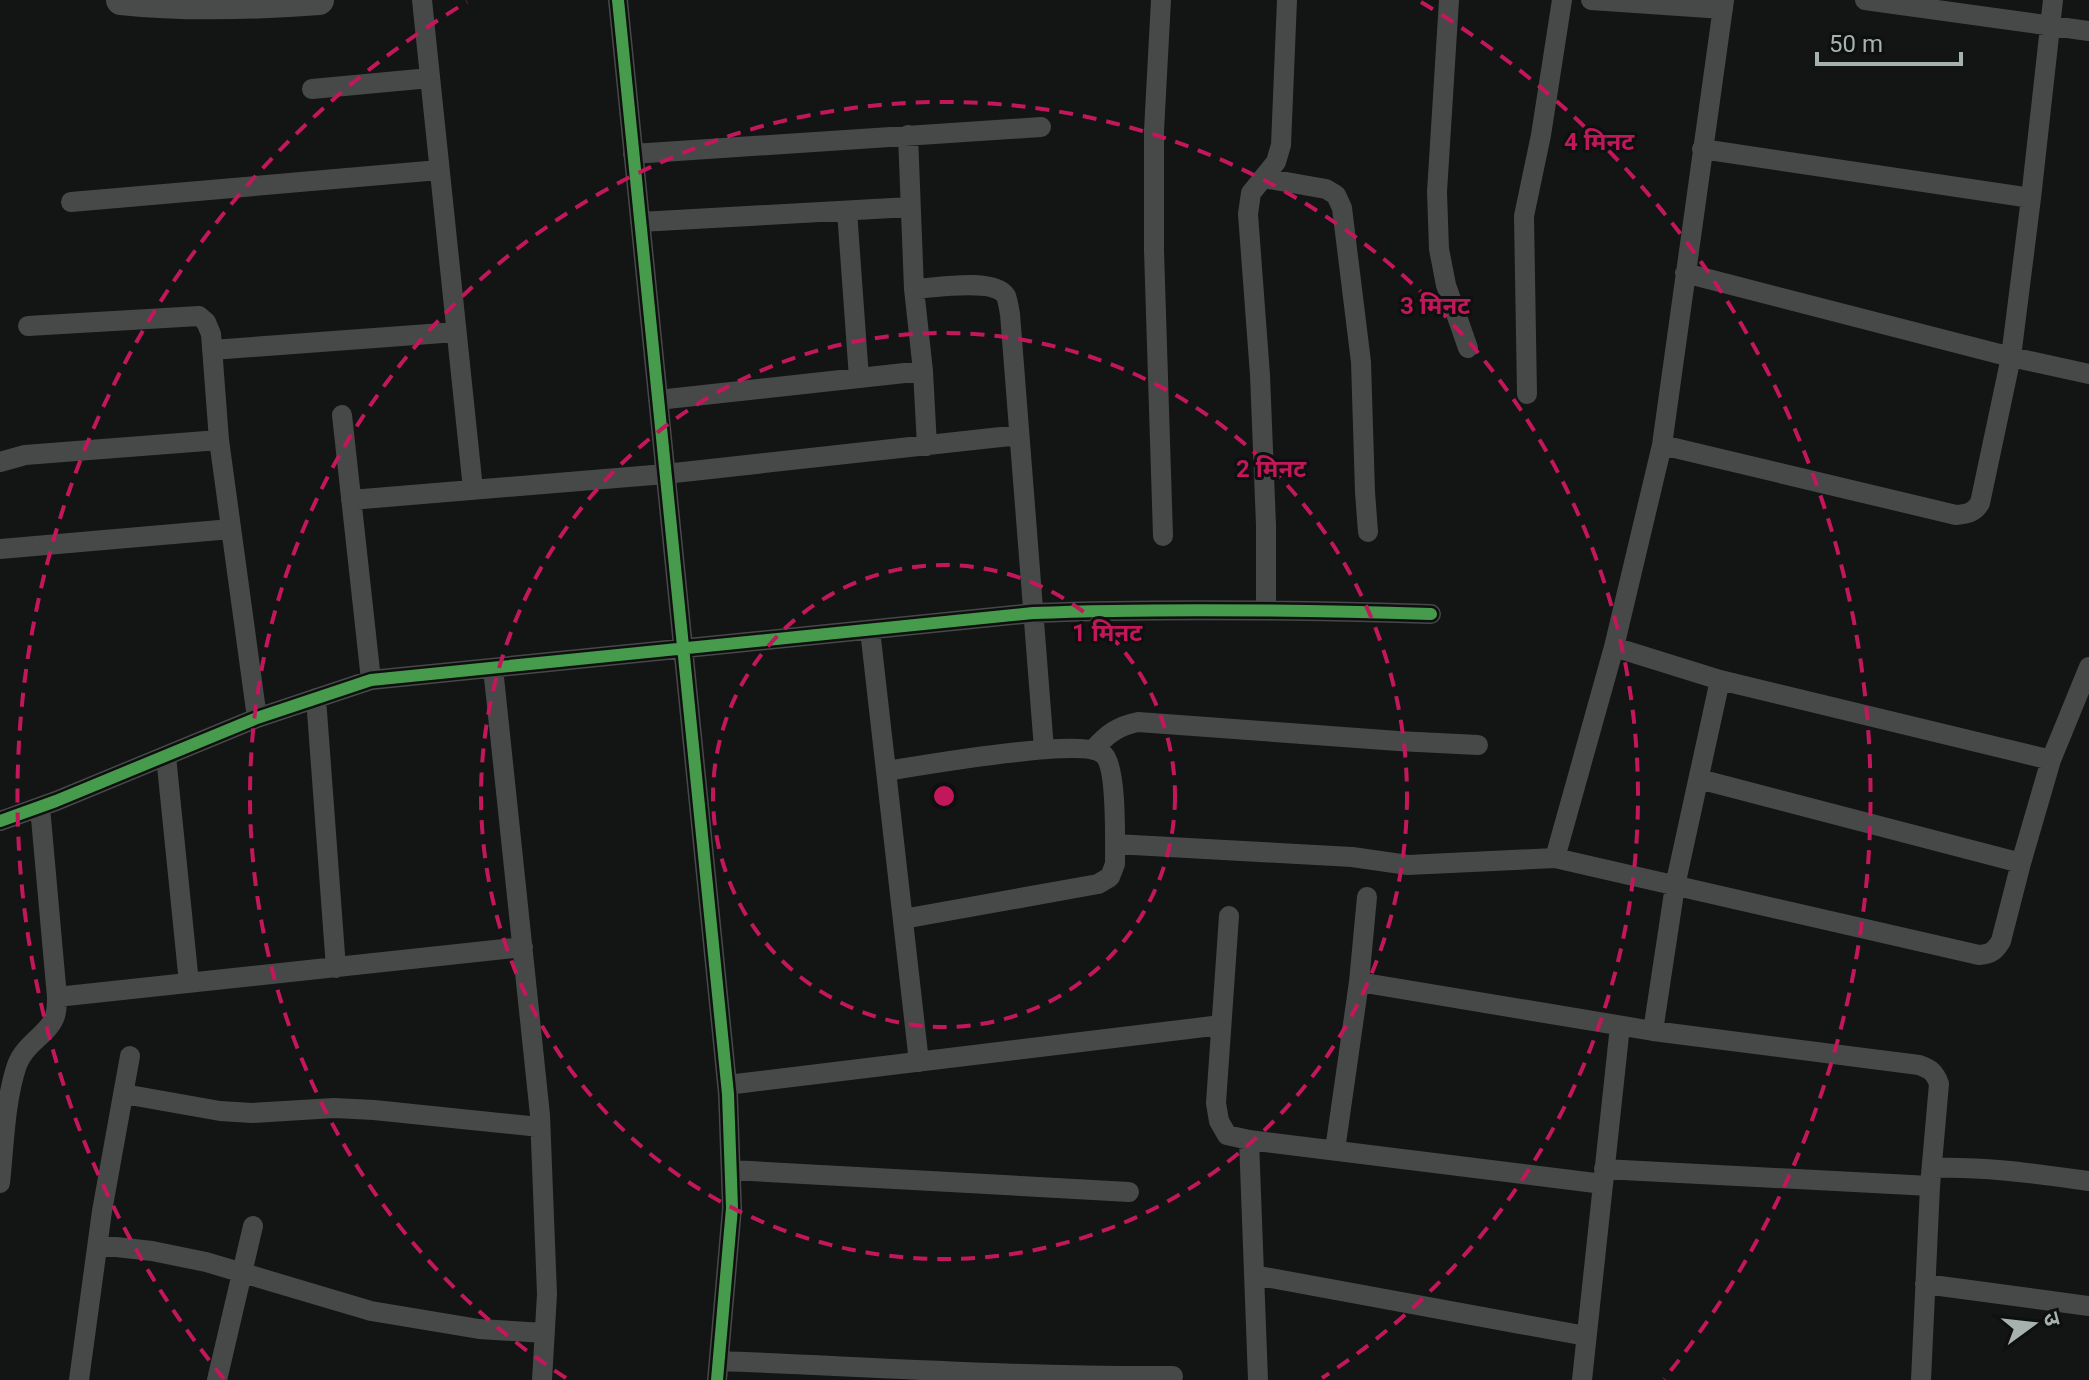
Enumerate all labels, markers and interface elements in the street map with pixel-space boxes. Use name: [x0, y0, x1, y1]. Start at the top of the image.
scale bar: [1817, 16, 1961, 66]
text: 50 m: [1829, 30, 1883, 58]
text: 4 मिनट: [1564, 128, 1635, 156]
text: 3 मिनट: [1400, 292, 1471, 320]
text: 2 मिनट: [1236, 455, 1307, 483]
text: 1 मिनट: [1072, 619, 1143, 647]
centre of rings: [930, 782, 958, 810]
north arrow: [1993, 1284, 2073, 1364]
text: उ: [2038, 1309, 2066, 1329]

